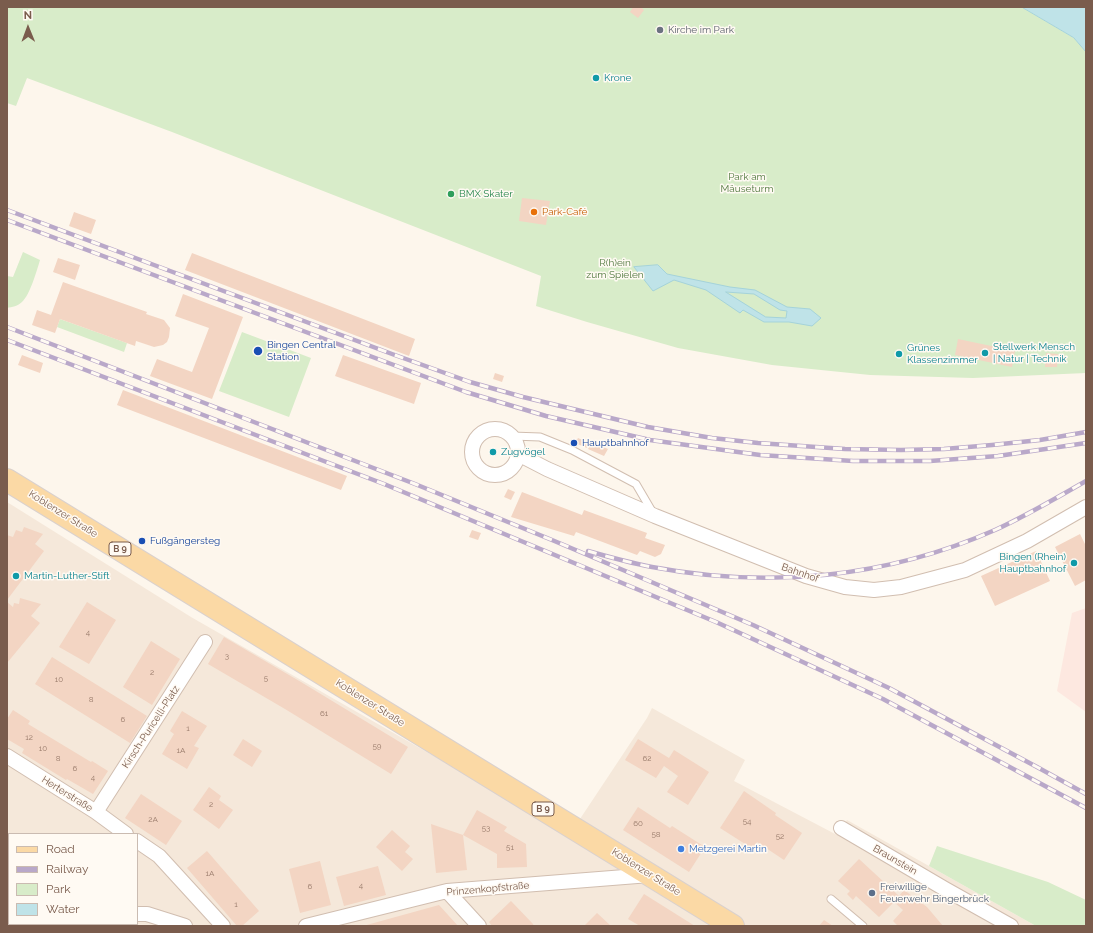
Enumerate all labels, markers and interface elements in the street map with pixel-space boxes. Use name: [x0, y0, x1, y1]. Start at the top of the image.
north arrow: [8, 8, 48, 48]
text: N: [23, 9, 32, 22]
place label: Kirche im Park: [668, 24, 734, 36]
marker: Kirche im Park: [655, 25, 665, 35]
place label: Krone: [604, 72, 631, 84]
marker: Krone: [591, 73, 601, 83]
park label: Park am Mäuseturm: [721, 171, 773, 194]
place label: BMX Skater: [459, 188, 513, 200]
marker: BMX Skater: [446, 189, 456, 199]
place label: Park-Café: [542, 206, 587, 218]
marker: Park-Café: [529, 207, 539, 217]
park label: R(h)ein zum Spielen: [586, 257, 644, 280]
place label: Bingen Central Station: [267, 339, 336, 362]
place label: Stellwerk Mensch | Natur | Technik: [993, 341, 1075, 364]
place label: Grünes Klassenzimmer: [907, 342, 978, 366]
marker: Bingen Central Station: [252, 345, 264, 357]
marker: Stellwerk Mensch | Natur | Technik: [980, 348, 990, 358]
marker: Grünes Klassenzimmer: [894, 349, 904, 359]
place label: Hauptbahnhof: [582, 437, 648, 449]
marker: Hauptbahnhof: [569, 438, 579, 448]
place label: Zugvögel: [501, 446, 545, 458]
marker: Zugvögel: [488, 447, 498, 457]
street label: Koblenzer Straße: [26, 488, 100, 540]
place label: Fußgängersteg: [150, 535, 220, 547]
marker: Fußgängersteg: [137, 536, 147, 546]
road number: B 9: [109, 542, 131, 556]
place label: Bingen (Rhein) Hauptbahnhof: [999, 551, 1066, 574]
marker: Bingen (Rhein) Hauptbahnhof: [1069, 558, 1079, 568]
street label: Bahnhof: [780, 561, 820, 585]
place label: Martin-Luther-Stift: [24, 570, 110, 582]
marker: Martin-Luther-Stift: [11, 571, 21, 581]
house number: 4: [86, 628, 90, 638]
house number: 3: [225, 652, 229, 662]
house number: 2: [150, 668, 154, 678]
house number: 5: [264, 674, 268, 684]
house number: 10: [55, 675, 63, 685]
street label: Koblenzer Straße: [333, 677, 407, 729]
street label: Kirsch-Puricelli-Platz: [120, 683, 182, 771]
house number: 8: [89, 695, 93, 705]
house number: 61: [320, 709, 328, 719]
house number: 6: [121, 715, 125, 725]
house number: 1: [186, 724, 190, 734]
house number: 12: [25, 733, 33, 743]
house number: 59: [372, 742, 382, 752]
house number: 10: [39, 744, 47, 754]
house number: 1A: [177, 746, 185, 756]
house number: 8: [56, 754, 60, 764]
house number: 62: [643, 754, 651, 764]
house number: 6: [73, 764, 77, 774]
house number: 4: [91, 773, 95, 783]
street label: Herterstraße: [39, 774, 95, 814]
house number: 2: [209, 800, 213, 810]
road number: B 9: [532, 802, 554, 816]
house number: 2A: [148, 815, 158, 825]
house number: 54: [743, 817, 751, 827]
house number: 60: [633, 819, 643, 829]
house number: 53: [482, 824, 490, 834]
house number: 58: [651, 830, 661, 840]
house number: 52: [776, 832, 784, 842]
legend: [8, 833, 138, 925]
text: Road: [46, 842, 75, 856]
street label: Braunstein: [871, 842, 919, 878]
house number: 51: [506, 843, 514, 853]
place label: Metzgerei Martin: [689, 843, 767, 855]
marker: Metzgerei Martin: [676, 844, 686, 854]
street label: Koblenzer Straße: [609, 846, 683, 898]
text: Railway: [46, 862, 88, 876]
house number: 1A: [206, 869, 214, 879]
street label: Prinzenkopfstraße: [446, 879, 530, 899]
house number: 4: [359, 881, 363, 891]
place label: Freiwillige Feuerwehr Bingerbrück: [880, 881, 989, 904]
text: Park: [46, 882, 71, 896]
house number: 6: [308, 882, 312, 892]
marker: Freiwillige Feuerwehr Bingerbrück: [867, 888, 877, 898]
house number: 1: [234, 900, 238, 910]
text: Water: [46, 902, 80, 916]

